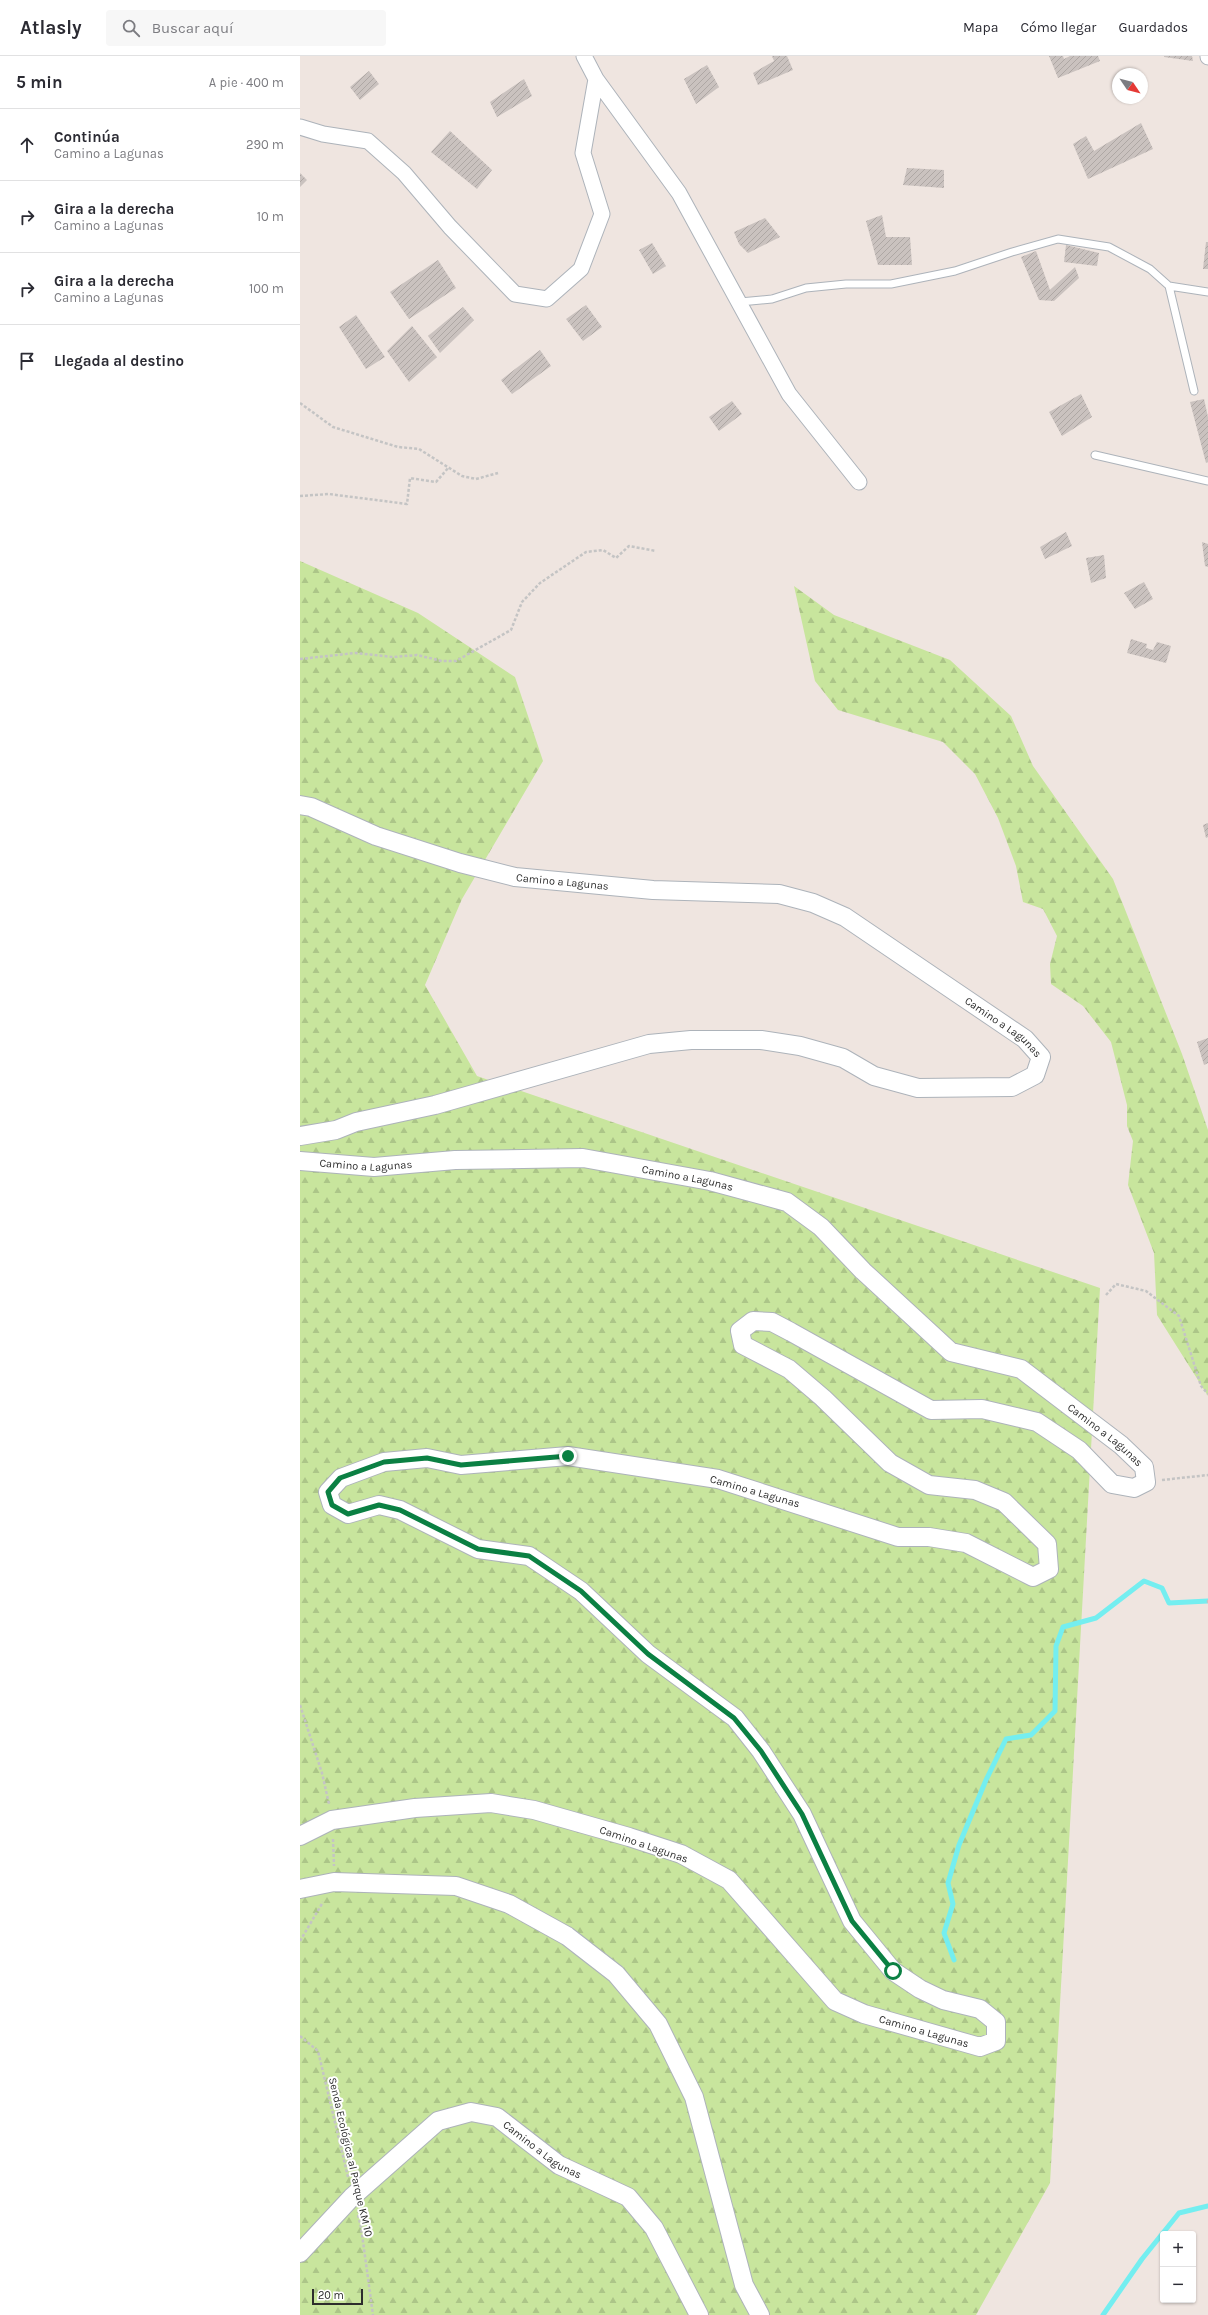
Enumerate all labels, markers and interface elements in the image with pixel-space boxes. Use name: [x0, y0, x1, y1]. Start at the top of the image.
search box: [106, 10, 386, 46]
text: Atlasly: [20, 17, 82, 39]
icon: search: [120, 17, 142, 39]
text: Buscar aquí: [152, 19, 234, 37]
text: Mapa: [963, 19, 998, 36]
text: Cómo llegar: [1020, 19, 1096, 36]
text: Guardados: [1118, 19, 1188, 36]
north arrow: [1112, 68, 1148, 104]
text: 5 min: [16, 72, 63, 92]
text: A pie · 400 m: [209, 75, 284, 90]
text: Continúa: [54, 128, 120, 146]
icon: ahead: [16, 134, 38, 156]
text: 290 m: [246, 137, 284, 152]
text: Camino a Lagunas: [54, 146, 164, 161]
text: Gira a la derecha: [54, 200, 174, 218]
icon: right: [16, 206, 38, 228]
text: 10 m: [257, 209, 284, 224]
text: Camino a Lagunas: [54, 218, 164, 233]
text: Gira a la derecha: [54, 272, 174, 290]
icon: right: [16, 278, 38, 300]
text: 100 m: [249, 281, 284, 296]
text: Camino a Lagunas: [54, 290, 164, 305]
icon: arrive: [16, 350, 38, 372]
text: Llegada al destino: [54, 352, 184, 370]
street label: Camino a Lagunas: [516, 871, 609, 893]
street label: Camino a Lagunas: [962, 994, 1044, 1060]
street label: Camino a Lagunas: [319, 1157, 413, 1174]
street label: Camino a Lagunas: [641, 1163, 735, 1194]
street label: Camino a Lagunas: [1065, 1401, 1145, 1469]
route end: [559, 1447, 577, 1465]
street label: Camino a Lagunas: [708, 1472, 801, 1511]
street label: Camino a Lagunas: [598, 1823, 690, 1866]
route start: [884, 1962, 902, 1980]
street label: Camino a Lagunas: [877, 2012, 970, 2051]
street label: Senda Ecológica al Parque KM 10: [326, 2076, 375, 2238]
street label: Camino a Lagunas: [500, 2118, 584, 2182]
map controls: [1160, 2231, 1196, 2303]
button: +: [1160, 2231, 1196, 2267]
button: −: [1160, 2267, 1196, 2303]
scale bar: [312, 2287, 363, 2306]
text: 20 m: [318, 2289, 344, 2302]

